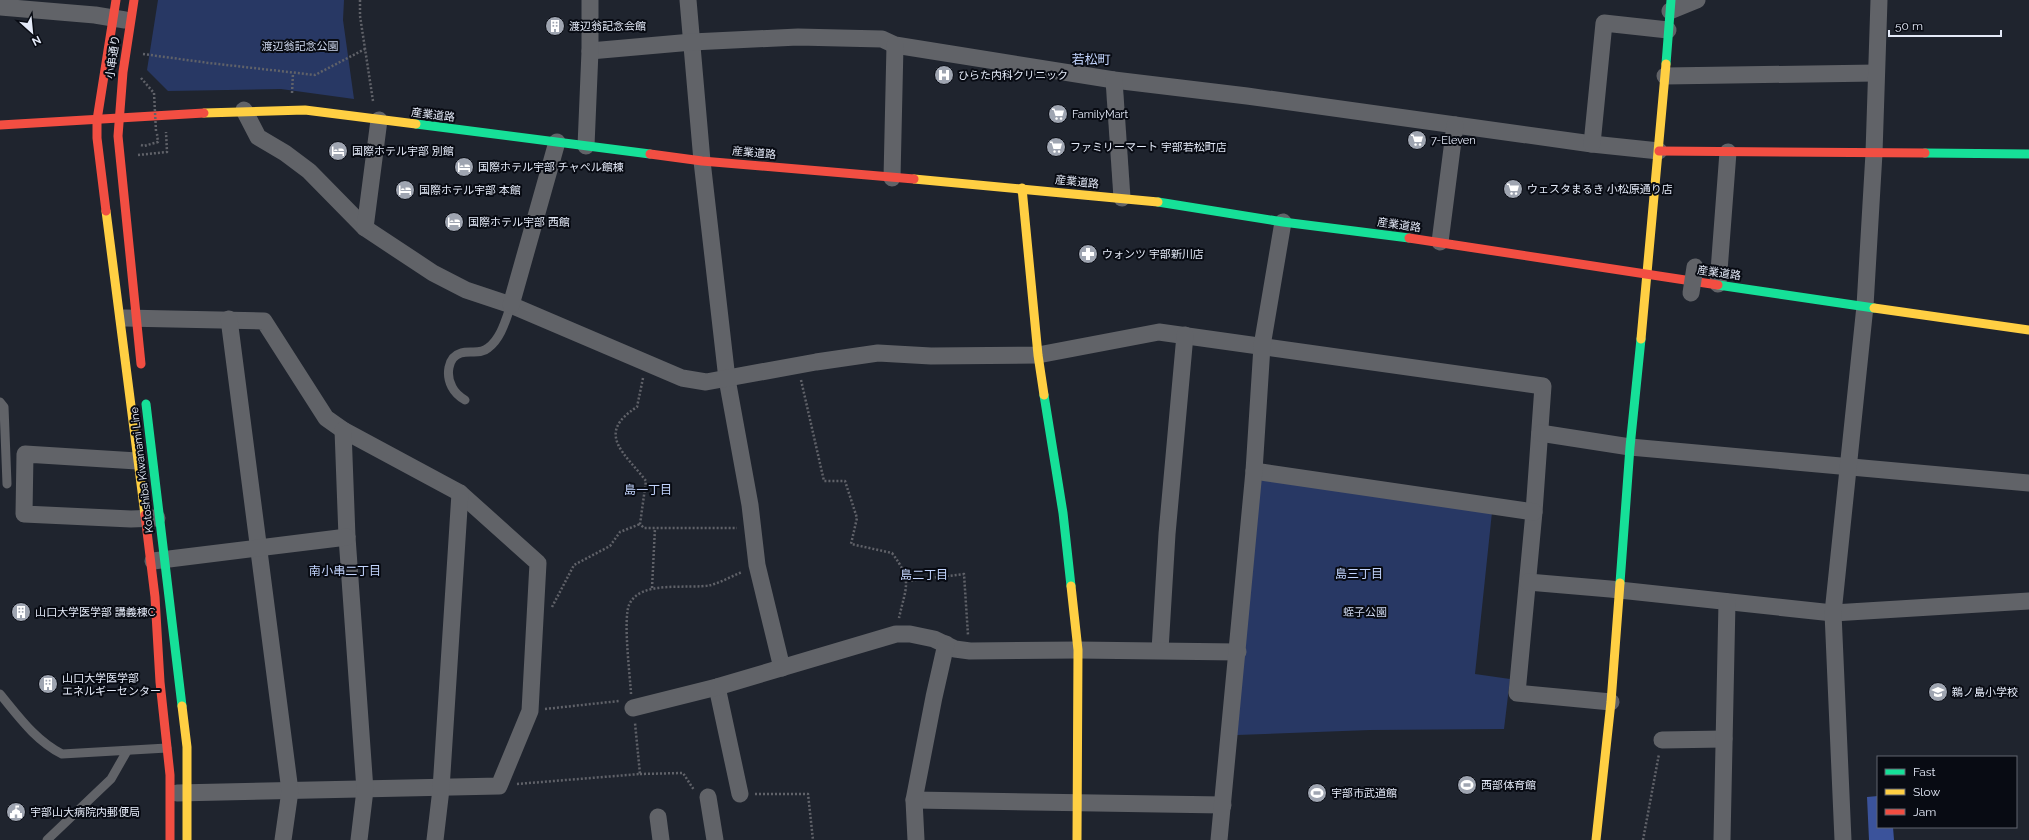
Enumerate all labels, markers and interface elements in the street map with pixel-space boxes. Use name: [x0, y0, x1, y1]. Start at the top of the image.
north arrow: [12, 12, 52, 52]
scale bar: [1889, 12, 2001, 38]
building icon: 渡辺翁記念会館: [544, 15, 566, 37]
text: 50 m: [1895, 19, 1923, 33]
place label: 渡辺翁記念会館: [569, 20, 646, 33]
text: N: [30, 33, 43, 48]
street label: 小串通り: [104, 34, 122, 80]
park label: 渡辺翁記念公園: [262, 40, 339, 53]
district label: 若松町: [1071, 52, 1111, 67]
hospital icon: ひらた内科クリニック: [933, 64, 955, 86]
place label: ひらた内科クリニック: [958, 69, 1068, 82]
supermarket icon: FamilyMart: [1047, 103, 1069, 125]
street label: 産業道路: [410, 106, 456, 124]
place label: FamilyMart: [1072, 108, 1128, 121]
supermarket icon: 7-Eleven: [1406, 129, 1428, 151]
place label: 7-Eleven: [1431, 134, 1476, 147]
supermarket icon: ファミリーマート 宇部若松町店: [1045, 136, 1067, 158]
hotel icon: 国際ホテル宇部 別館: [327, 140, 349, 162]
place label: ファミリーマート 宇部若松町店: [1070, 141, 1227, 154]
place label: 国際ホテル宇部 別館: [352, 145, 454, 158]
street label: 産業道路: [732, 145, 776, 161]
hotel icon: 国際ホテル宇部 チャペル館棟: [453, 156, 475, 178]
place label: 国際ホテル宇部 チャペル館棟: [478, 161, 624, 174]
street label: 産業道路: [1054, 173, 1100, 191]
supermarket icon: ウェスタまるき 小松原通り店: [1502, 178, 1524, 200]
hotel icon: 国際ホテル宇部 本館: [394, 179, 416, 201]
place label: ウェスタまるき 小松原通り店: [1527, 183, 1673, 196]
place label: 国際ホテル宇部 本館: [419, 184, 521, 197]
hotel icon: 国際ホテル宇部 西館: [443, 211, 465, 233]
place label: 国際ホテル宇部 西館: [468, 216, 570, 229]
street label: 産業道路: [1376, 216, 1422, 234]
pharmacy icon: ウォンツ 宇部新川店: [1077, 243, 1099, 265]
place label: ウォンツ 宇部新川店: [1102, 248, 1204, 261]
street label: 産業道路: [1696, 264, 1742, 282]
street label: Kotoshiba Kiwanami Line: [128, 406, 156, 534]
district label: 島一丁目: [624, 483, 672, 497]
district label: 南小串二丁目: [309, 564, 381, 578]
district label: 島三丁目: [1335, 567, 1383, 581]
district label: 島二丁目: [900, 568, 948, 582]
building icon: 山口大学医学部 講義棟C: [10, 601, 32, 623]
place label: 山口大学医学部 講義棟C: [35, 606, 156, 619]
park label: 蛭子公園: [1343, 606, 1387, 619]
place label: 山口大学医学部 エネルギーセンター: [62, 672, 161, 698]
building icon: 山口大学医学部 エネルギーセンター: [37, 673, 59, 695]
school or university icon: 鵜ノ島小学校: [1927, 681, 1949, 703]
place label: 鵜ノ島小学校: [1952, 686, 2018, 699]
legend: [1877, 756, 2017, 828]
text: Fast: [1913, 765, 1936, 779]
sports icon: 西部体育館: [1456, 774, 1478, 796]
place label: 西部体育館: [1481, 779, 1536, 792]
sports icon: 宇部市武道館: [1306, 782, 1328, 804]
text: Slow: [1913, 785, 1940, 799]
place label: 宇部市武道館: [1331, 787, 1397, 800]
public building icon: 宇部山大病院内郵便局: [5, 801, 27, 823]
text: Jam: [1913, 805, 1936, 819]
place label: 宇部山大病院内郵便局: [30, 806, 140, 819]

